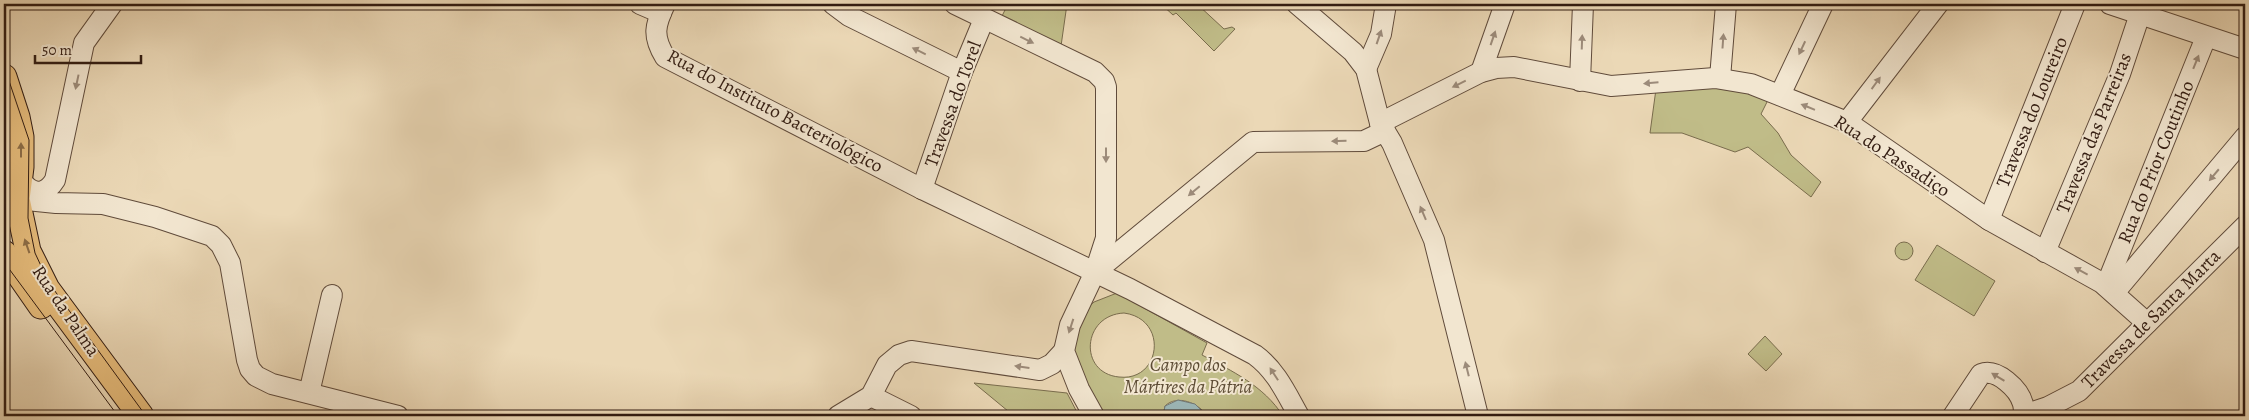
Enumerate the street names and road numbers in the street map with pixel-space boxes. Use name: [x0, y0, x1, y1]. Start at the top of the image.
street label: Travessa do Loureiro: [1990, 33, 2074, 191]
street label: Travessa do Torel: [918, 37, 988, 171]
street label: Rua do Instituto Bacteriológico: [662, 43, 888, 179]
street label: Travessa das Parreiras: [2050, 49, 2138, 217]
street label: Rua do Prior Coutinho: [2111, 77, 2201, 247]
street label: Rua do Passadiço: [1829, 109, 1955, 203]
street label: Travessa de Santa Marta: [2076, 243, 2227, 394]
street label: Rua da Palma: [26, 260, 106, 362]

